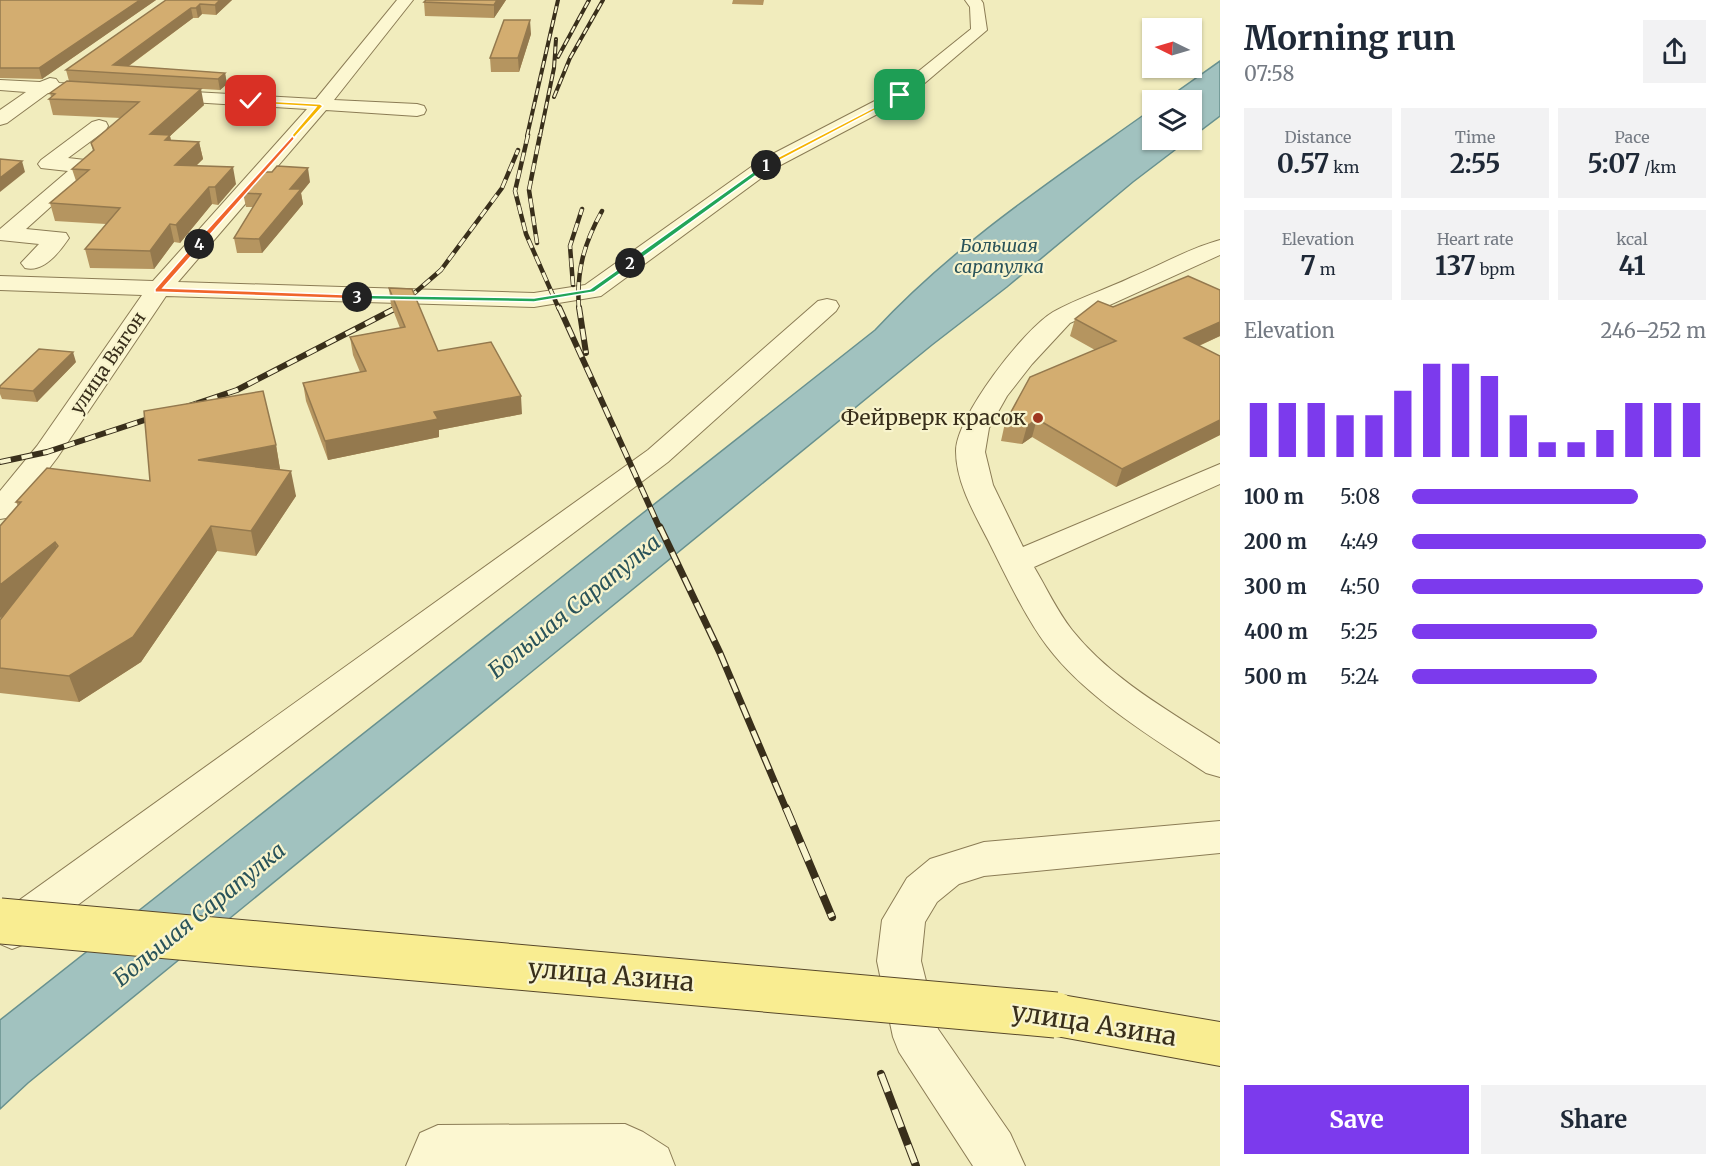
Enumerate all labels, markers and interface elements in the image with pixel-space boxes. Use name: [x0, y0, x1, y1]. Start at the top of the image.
north arrow: [1142, 18, 1202, 78]
map controls: [1142, 18, 1202, 150]
text: Morning run: [1244, 18, 1455, 59]
button: share: [1643, 20, 1706, 83]
text: 07:58: [1244, 61, 1294, 86]
pin: [874, 69, 925, 120]
pin: [225, 75, 276, 126]
icon: arrive: [883, 78, 916, 111]
icon: check: [234, 84, 267, 117]
button: layers: [1142, 90, 1202, 150]
text: Distance: [1285, 127, 1351, 147]
text: Time: [1455, 127, 1495, 147]
text: Pace: [1615, 127, 1650, 147]
text: 0.57: [1277, 147, 1329, 180]
text: 2:55: [1450, 147, 1500, 180]
text: 5:07: [1588, 147, 1640, 180]
pin: 1: [751, 150, 781, 180]
text: 1: [762, 155, 770, 175]
text: km: [1329, 157, 1359, 177]
text: /km: [1640, 157, 1676, 177]
pin: 4: [184, 229, 214, 259]
text: Elevation: [1282, 229, 1354, 249]
text: Heart rate: [1437, 229, 1513, 249]
text: kcal: [1616, 229, 1648, 249]
text: 4: [194, 234, 204, 254]
water label: Большая сарапулка: [954, 234, 1044, 278]
pin: 2: [615, 248, 645, 278]
text: 7: [1300, 249, 1316, 282]
text: 137: [1435, 249, 1476, 282]
text: 41: [1619, 249, 1645, 282]
text: 2: [625, 253, 635, 273]
text: m: [1316, 259, 1336, 279]
text: bpm: [1476, 259, 1515, 279]
pin: 3: [342, 282, 372, 312]
text: 3: [352, 287, 362, 307]
street label: улица Выгон: [65, 307, 150, 418]
text: Elevation: [1244, 318, 1335, 343]
text: 246–252 m: [1600, 318, 1706, 343]
place label: Фейрверк красок: [841, 404, 1026, 431]
marker: Фейрверк красок: [1031, 411, 1045, 425]
text: 100 m: [1244, 484, 1304, 509]
text: 5:08: [1340, 484, 1380, 509]
water label: Большая Сарапулка: [482, 528, 666, 684]
text: 200 m: [1244, 529, 1307, 554]
text: 4:49: [1340, 529, 1378, 554]
text: 300 m: [1244, 574, 1307, 599]
text: 4:50: [1340, 574, 1380, 599]
text: 400 m: [1244, 619, 1308, 644]
text: 5:25: [1340, 619, 1378, 644]
text: 500 m: [1244, 664, 1307, 689]
text: 5:24: [1340, 664, 1379, 689]
water label: Большая Сарапулка: [107, 836, 291, 992]
street label: улица Азина: [527, 951, 696, 998]
street label: улица Азина: [1009, 994, 1179, 1053]
button: Save: [1244, 1085, 1469, 1154]
button: Share: [1481, 1085, 1706, 1154]

